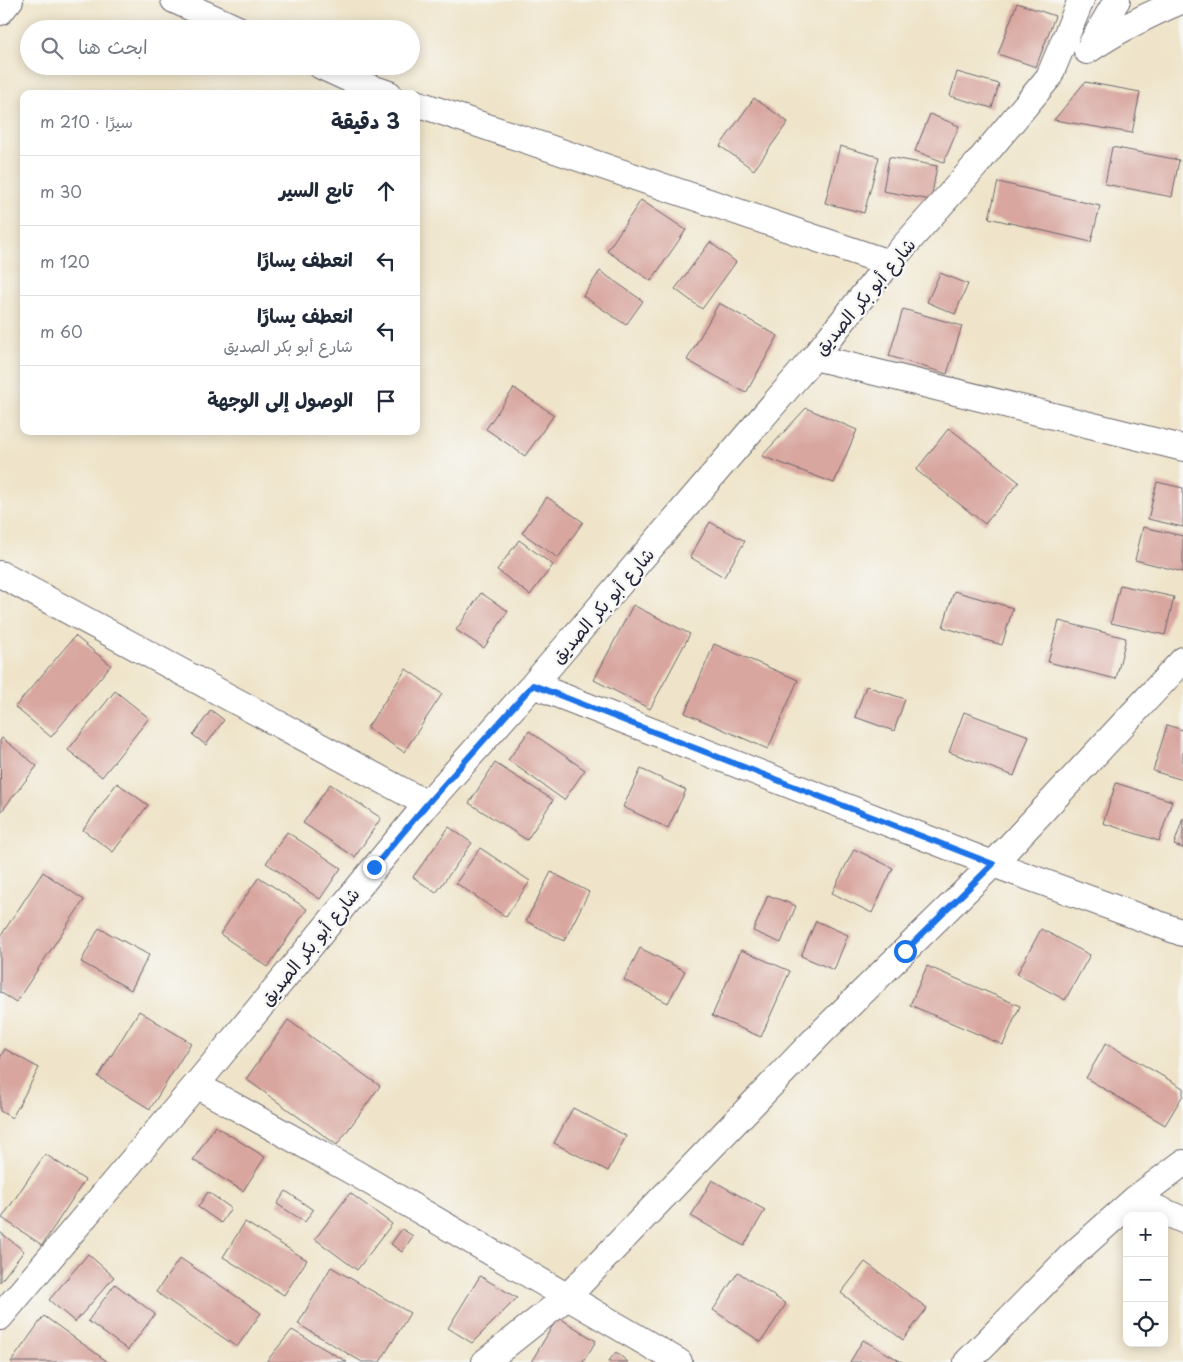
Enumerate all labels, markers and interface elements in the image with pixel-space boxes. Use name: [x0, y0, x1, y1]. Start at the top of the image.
search box: [20, 20, 420, 75]
text: ابحث هنا: [78, 32, 148, 60]
icon: search: [38, 34, 66, 62]
text: 3 دقيقة: [331, 104, 400, 136]
text: سيرًا · 210 m: [40, 109, 133, 133]
text: تابع السير: [279, 175, 353, 203]
icon: ahead: [372, 177, 400, 205]
text: 30 m: [40, 179, 82, 203]
street label: شارع أبو بكر الصديق: [807, 232, 921, 360]
text: انعطف يسارًا: [257, 245, 353, 273]
icon: left: [372, 247, 400, 275]
text: 120 m: [40, 249, 90, 273]
text: انعطف يسارًا: [257, 301, 353, 329]
icon: left: [372, 317, 400, 345]
text: 60 m: [40, 319, 83, 343]
text: شارع أبو بكر الصديق: [223, 333, 353, 357]
text: الوصول إلى الوجهة: [207, 385, 353, 413]
icon: arrive: [372, 387, 400, 415]
street label: شارع أبو بكر الصديق: [544, 541, 660, 669]
route end: [363, 856, 386, 879]
street label: شارع أبو بكر الصديق: [253, 881, 365, 1011]
route start: [894, 940, 917, 963]
map controls: [1123, 1212, 1168, 1347]
button: +: [1123, 1212, 1168, 1257]
button: −: [1123, 1257, 1168, 1302]
button: locate: [1123, 1302, 1168, 1347]

